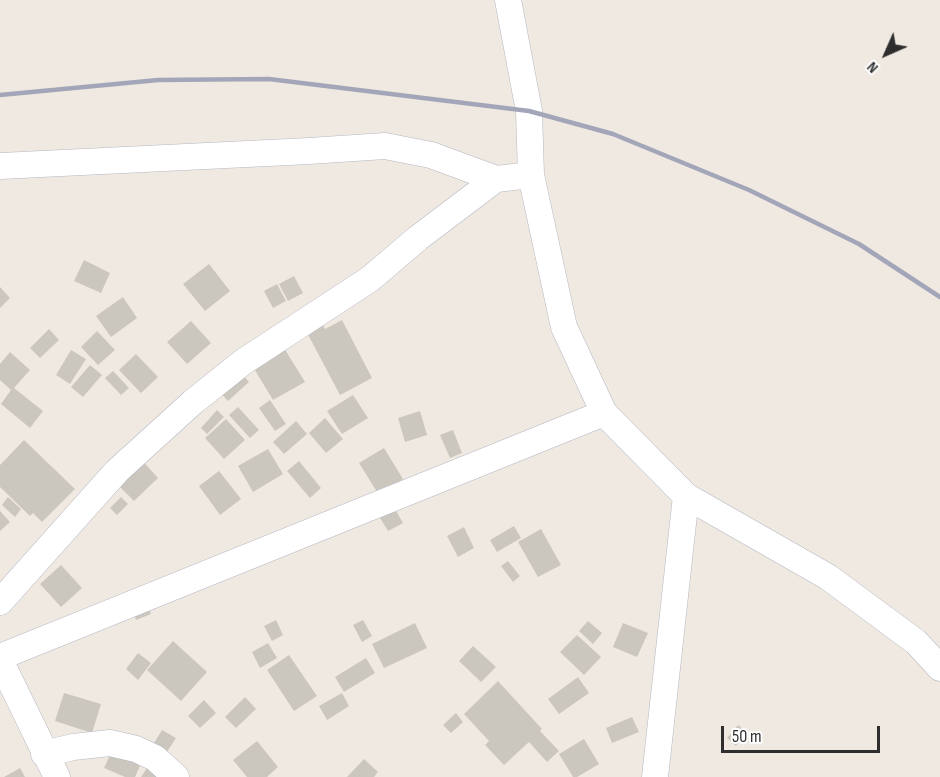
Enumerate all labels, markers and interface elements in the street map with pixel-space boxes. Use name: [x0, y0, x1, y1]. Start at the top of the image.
north arrow: [856, 24, 916, 84]
text: N: [863, 57, 883, 77]
scale bar: [724, 714, 883, 752]
text: 50 m: [732, 726, 762, 747]

